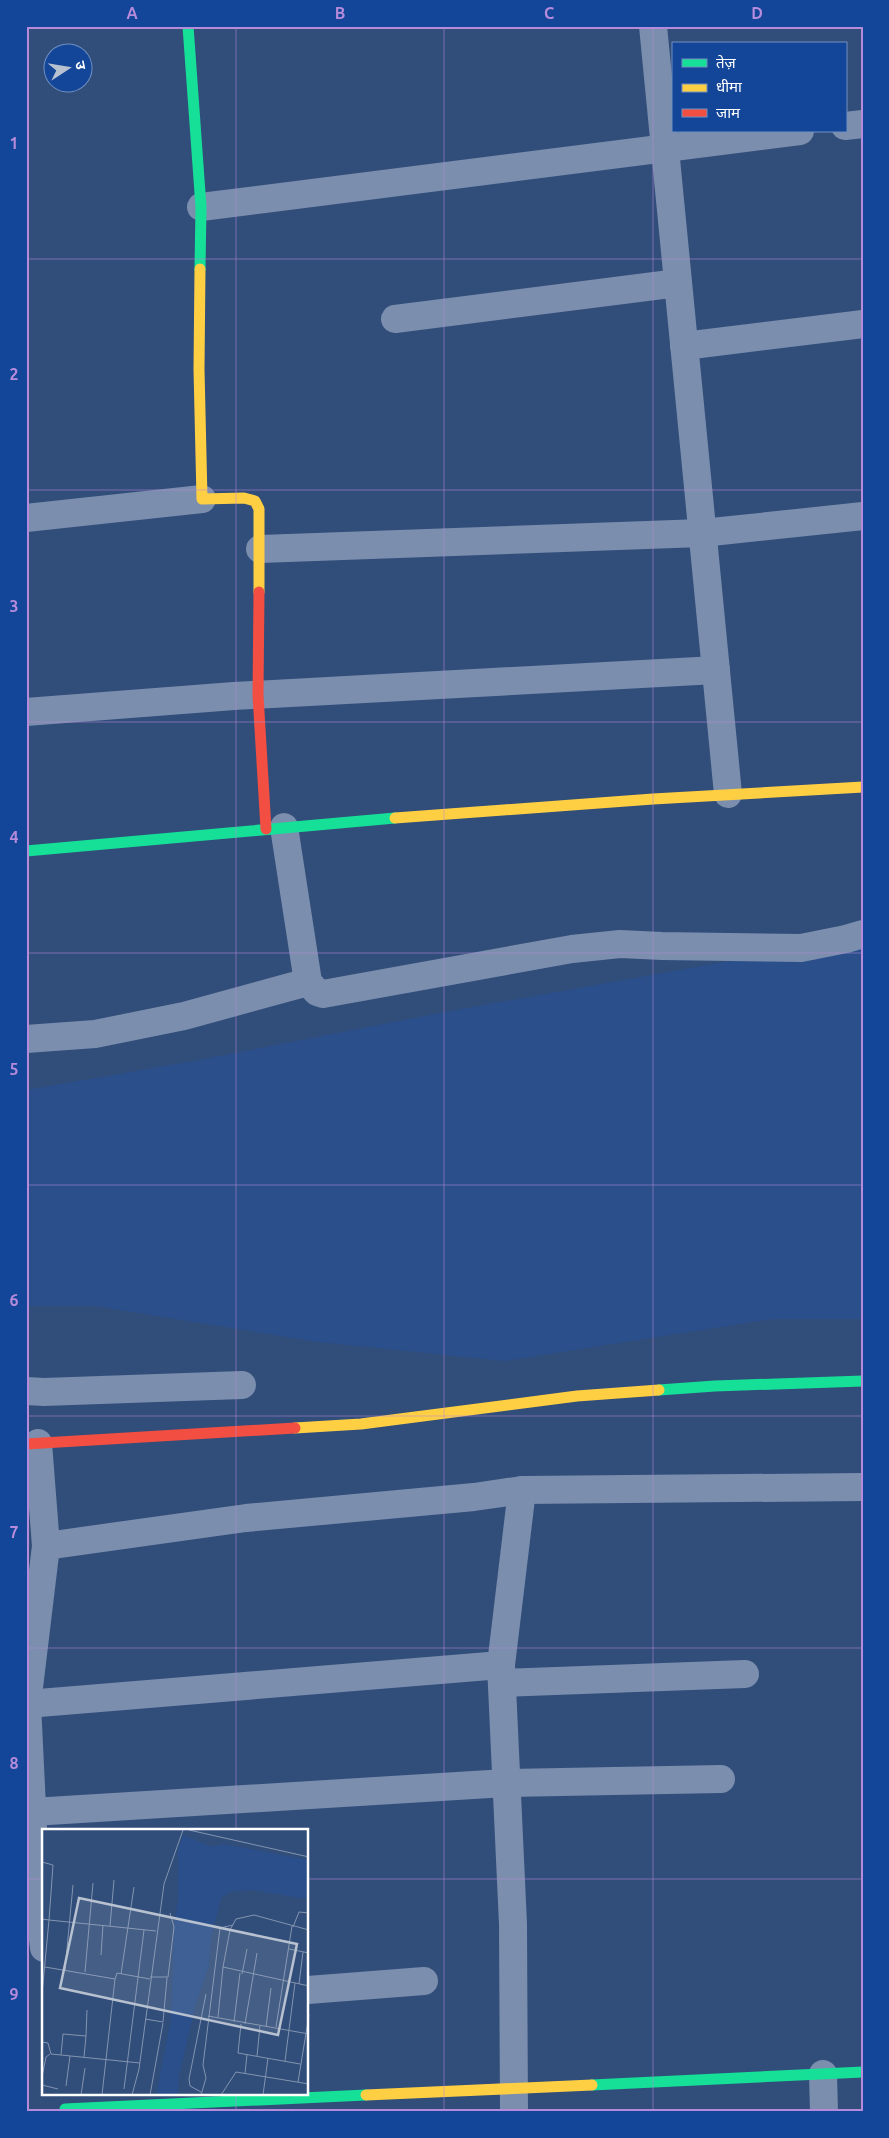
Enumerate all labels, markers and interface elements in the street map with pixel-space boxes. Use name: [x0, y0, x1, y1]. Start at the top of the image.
text: A: [126, 4, 138, 22]
text: B: [335, 4, 345, 22]
text: C: [544, 4, 554, 22]
text: D: [751, 4, 763, 22]
north arrow: [42, 42, 92, 92]
legend: [672, 42, 846, 132]
text: तेज़: [716, 54, 737, 71]
text: उ: [72, 60, 90, 72]
text: धीमा: [716, 78, 743, 95]
text: जाम: [716, 104, 741, 121]
text: 1: [9, 134, 19, 152]
text: 2: [9, 365, 19, 383]
text: 3: [9, 597, 19, 615]
text: 4: [9, 828, 19, 846]
text: 5: [9, 1060, 19, 1078]
text: 6: [9, 1291, 19, 1309]
text: 7: [9, 1523, 19, 1541]
text: 8: [9, 1754, 19, 1772]
inset map: [42, 1829, 309, 2096]
text: 9: [9, 1985, 19, 2003]

